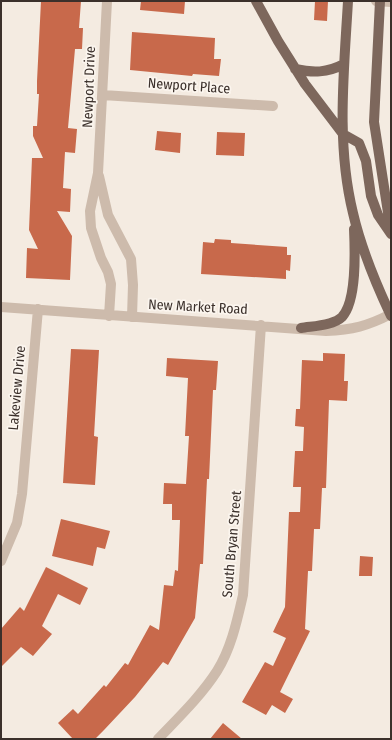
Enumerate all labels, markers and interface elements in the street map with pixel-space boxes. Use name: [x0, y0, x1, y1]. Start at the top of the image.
street label: Newport Drive: [79, 46, 99, 128]
street label: Newport Place: [147, 75, 231, 97]
street label: New Market Road: [148, 296, 248, 318]
street label: Lakeview Drive: [5, 345, 29, 431]
street label: South Bryan Street: [219, 489, 245, 598]

